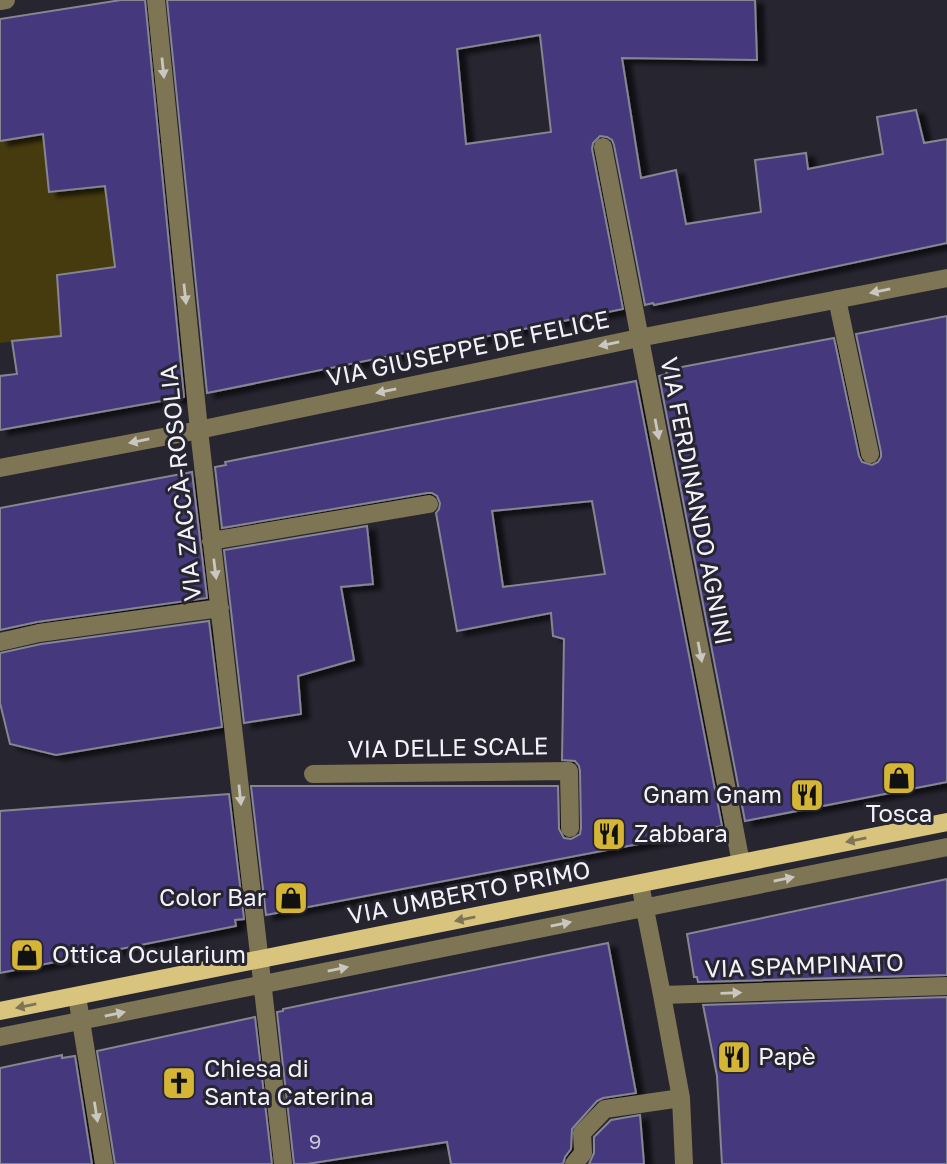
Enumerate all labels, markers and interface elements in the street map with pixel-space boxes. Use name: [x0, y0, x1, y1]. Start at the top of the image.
one-way arrow: [158, 57, 169, 79]
one-way arrow: [180, 284, 191, 306]
one-way arrow: [869, 285, 891, 296]
street label: VIA GIUSEPPE DE FELICE: [324, 303, 612, 392]
one-way arrow: [598, 339, 620, 350]
street label: VIA FERDINANDO AGNINI: [655, 354, 740, 647]
street label: VIA ZACCÀ-ROSOLIA: [153, 364, 206, 603]
one-way arrow: [375, 385, 397, 396]
one-way arrow: [652, 418, 663, 440]
one-way arrow: [128, 436, 150, 447]
one-way arrow: [209, 558, 220, 580]
one-way arrow: [694, 641, 705, 663]
street label: VIA DELLE SCALE: [347, 730, 549, 763]
shop icon: Tosca: [880, 759, 918, 797]
restaurant icon: Gnam Gnam: [788, 776, 826, 814]
place label: Gnam Gnam: [643, 779, 782, 808]
one-way arrow: [235, 784, 246, 806]
place label: Tosca: [866, 798, 932, 827]
restaurant icon: Zabbara: [590, 815, 628, 853]
place label: Zabbara: [634, 818, 728, 847]
one-way arrow: [845, 835, 867, 846]
street label: VIA UMBERTO PRIMO: [345, 854, 593, 929]
one-way arrow: [773, 874, 795, 885]
shop icon: Color Bar: [272, 879, 310, 917]
place label: Color Bar: [159, 882, 266, 911]
one-way arrow: [454, 913, 476, 924]
one-way arrow: [550, 919, 572, 930]
shop icon: Ottica Ocularium: [8, 936, 46, 974]
place label: Ottica Ocularium: [52, 939, 246, 968]
street label: VIA SPAMPINATO: [704, 947, 904, 982]
one-way arrow: [327, 963, 349, 974]
one-way arrow: [720, 988, 742, 999]
one-way arrow: [15, 1001, 37, 1012]
one-way arrow: [104, 1008, 126, 1019]
restaurant icon: Papè: [715, 1038, 753, 1076]
place label: Papè: [758, 1041, 816, 1070]
place label: Chiesa di Santa Caterina: [204, 1053, 374, 1110]
church icon: Chiesa di Santa Caterina: [160, 1064, 198, 1102]
one-way arrow: [91, 1101, 102, 1123]
house number: 9: [309, 1128, 321, 1154]

